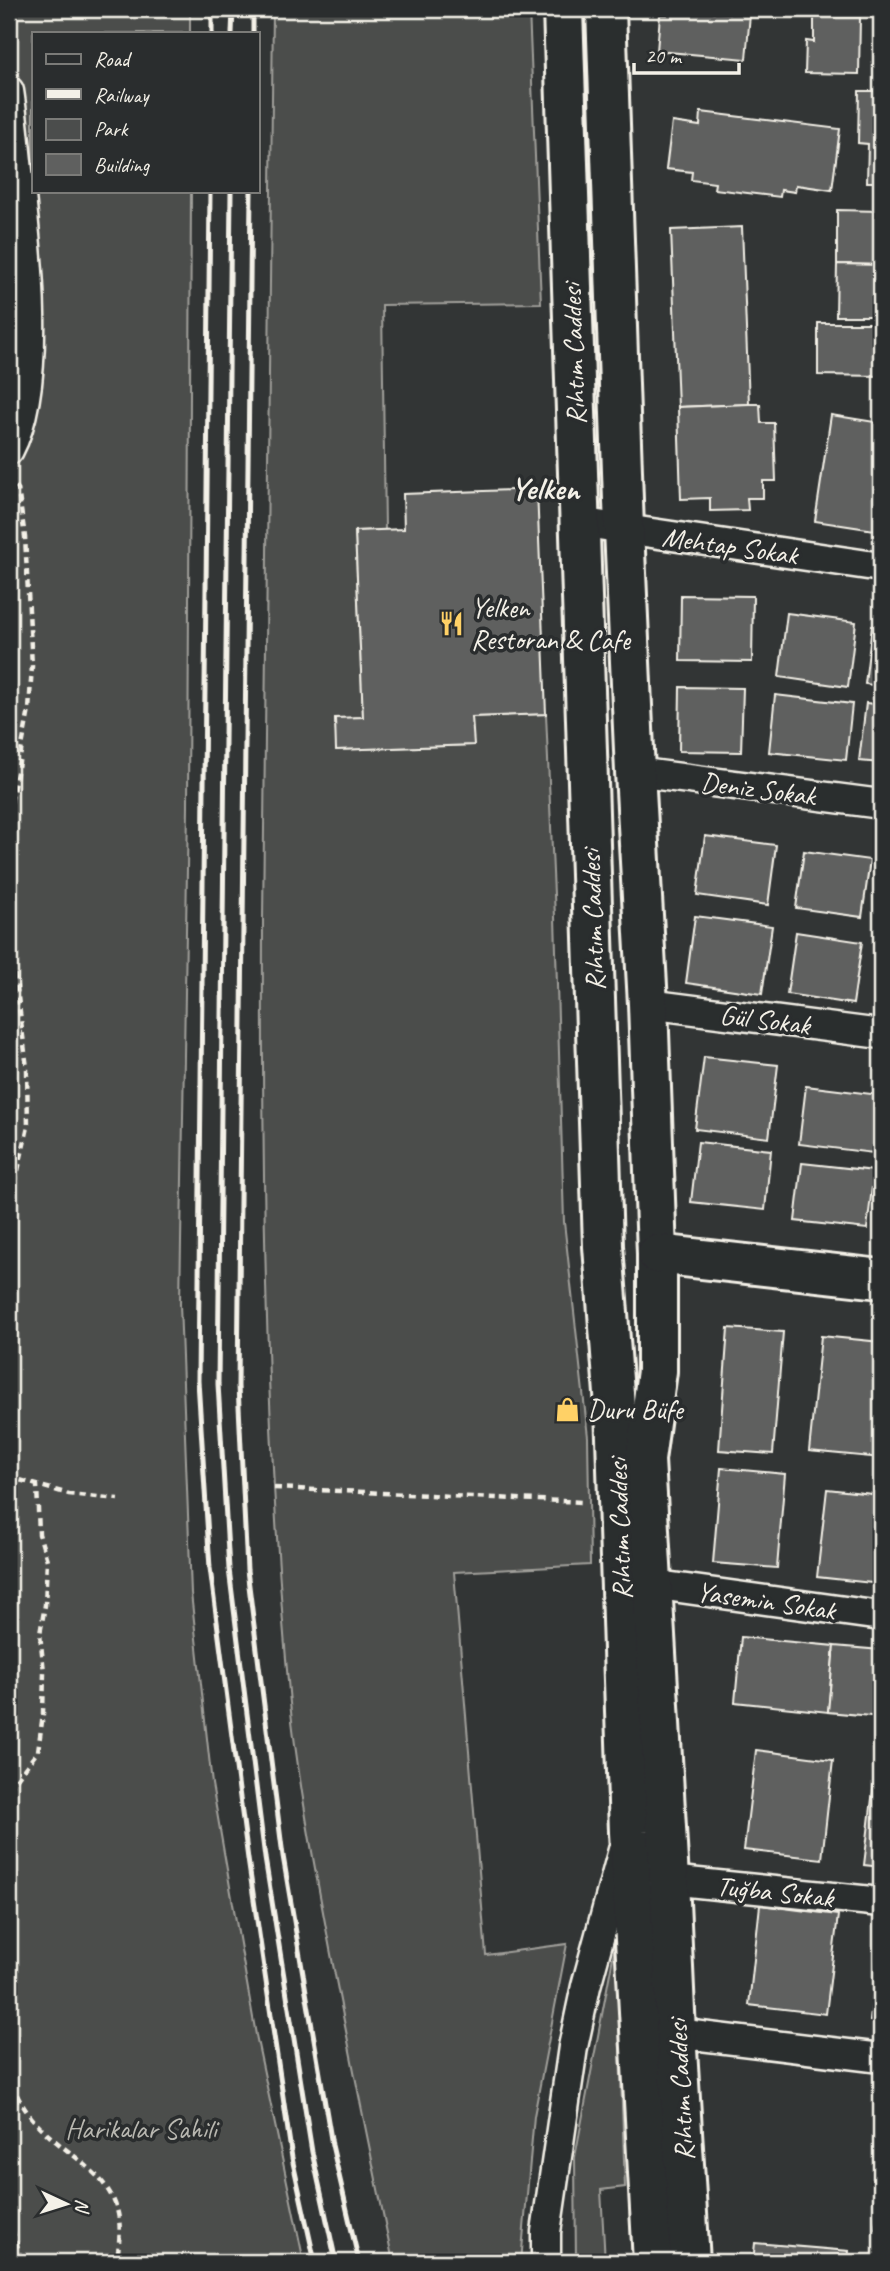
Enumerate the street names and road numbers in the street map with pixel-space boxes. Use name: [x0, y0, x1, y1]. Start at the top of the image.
street label: Rıhtım Caddesi: [553, 279, 593, 425]
street label: Mehtap Sokak: [660, 519, 802, 573]
street label: Deniz Sokak: [699, 764, 820, 813]
street label: Rıhtım Caddesi: [572, 845, 612, 991]
street label: Gül Sokak: [718, 997, 814, 1043]
street label: Rıhtım Caddesi: [599, 1454, 639, 1600]
street label: Yasemin Sokak: [694, 1573, 839, 1628]
street label: Tuğba Sokak: [715, 1868, 837, 1915]
street label: Rıhtım Caddesi: [659, 2015, 702, 2162]

